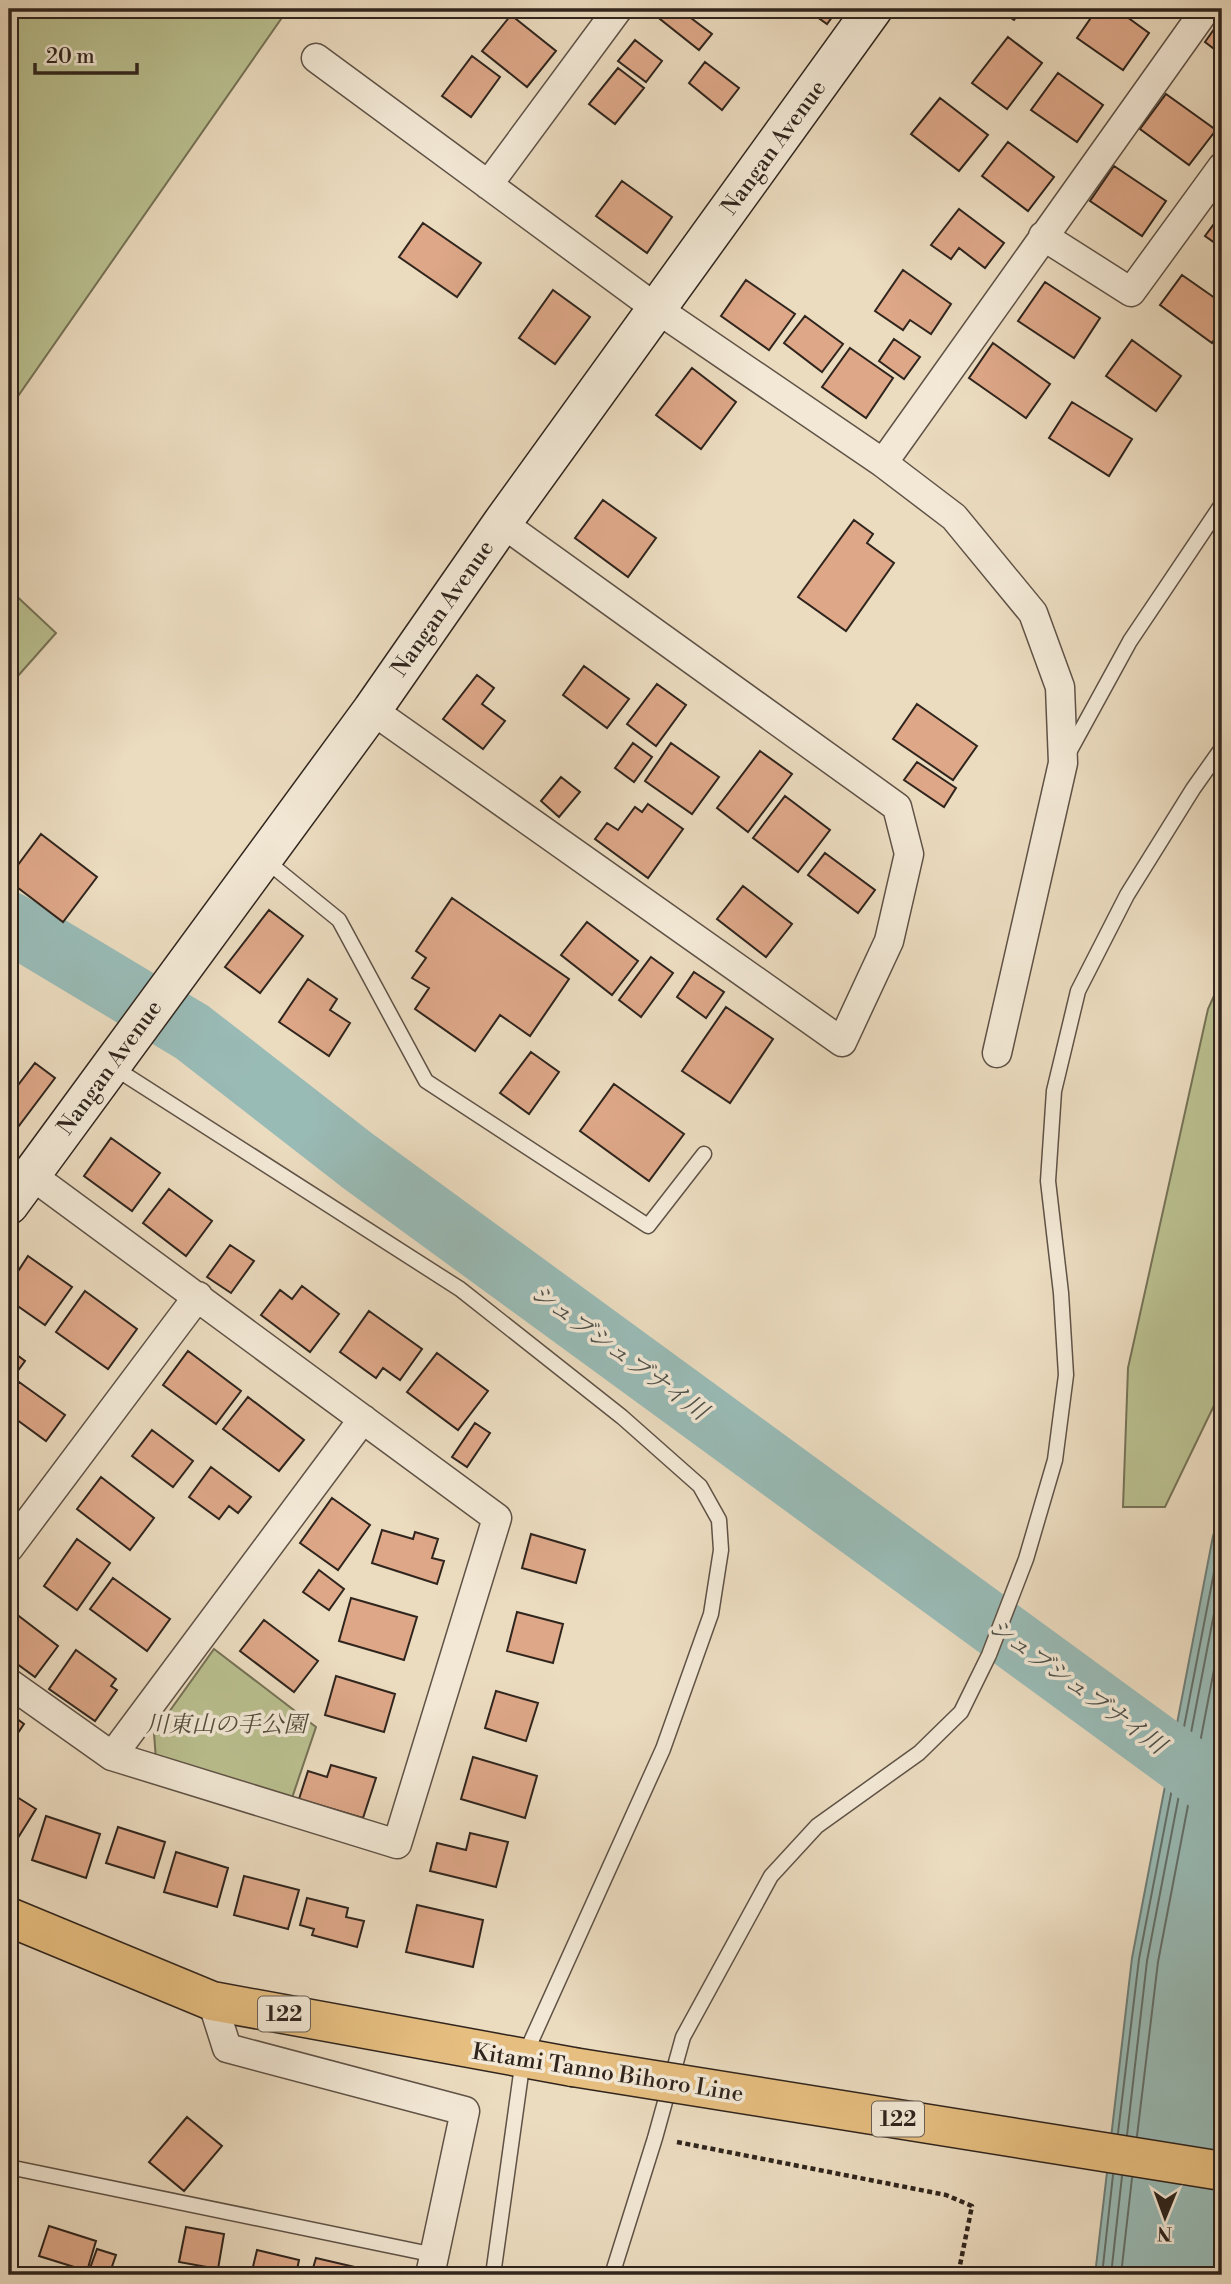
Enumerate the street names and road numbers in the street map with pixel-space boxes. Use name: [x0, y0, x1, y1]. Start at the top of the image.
street label: Nangan Avenue: [715, 75, 832, 221]
street label: Nangan Avenue: [385, 535, 500, 682]
street label: Nangan Avenue: [51, 995, 168, 1141]
road number: 122: [258, 1996, 310, 2032]
street label: Kitami Tanno Bihoro Line: [470, 2038, 745, 2108]
road number: 122: [872, 2102, 924, 2136]

